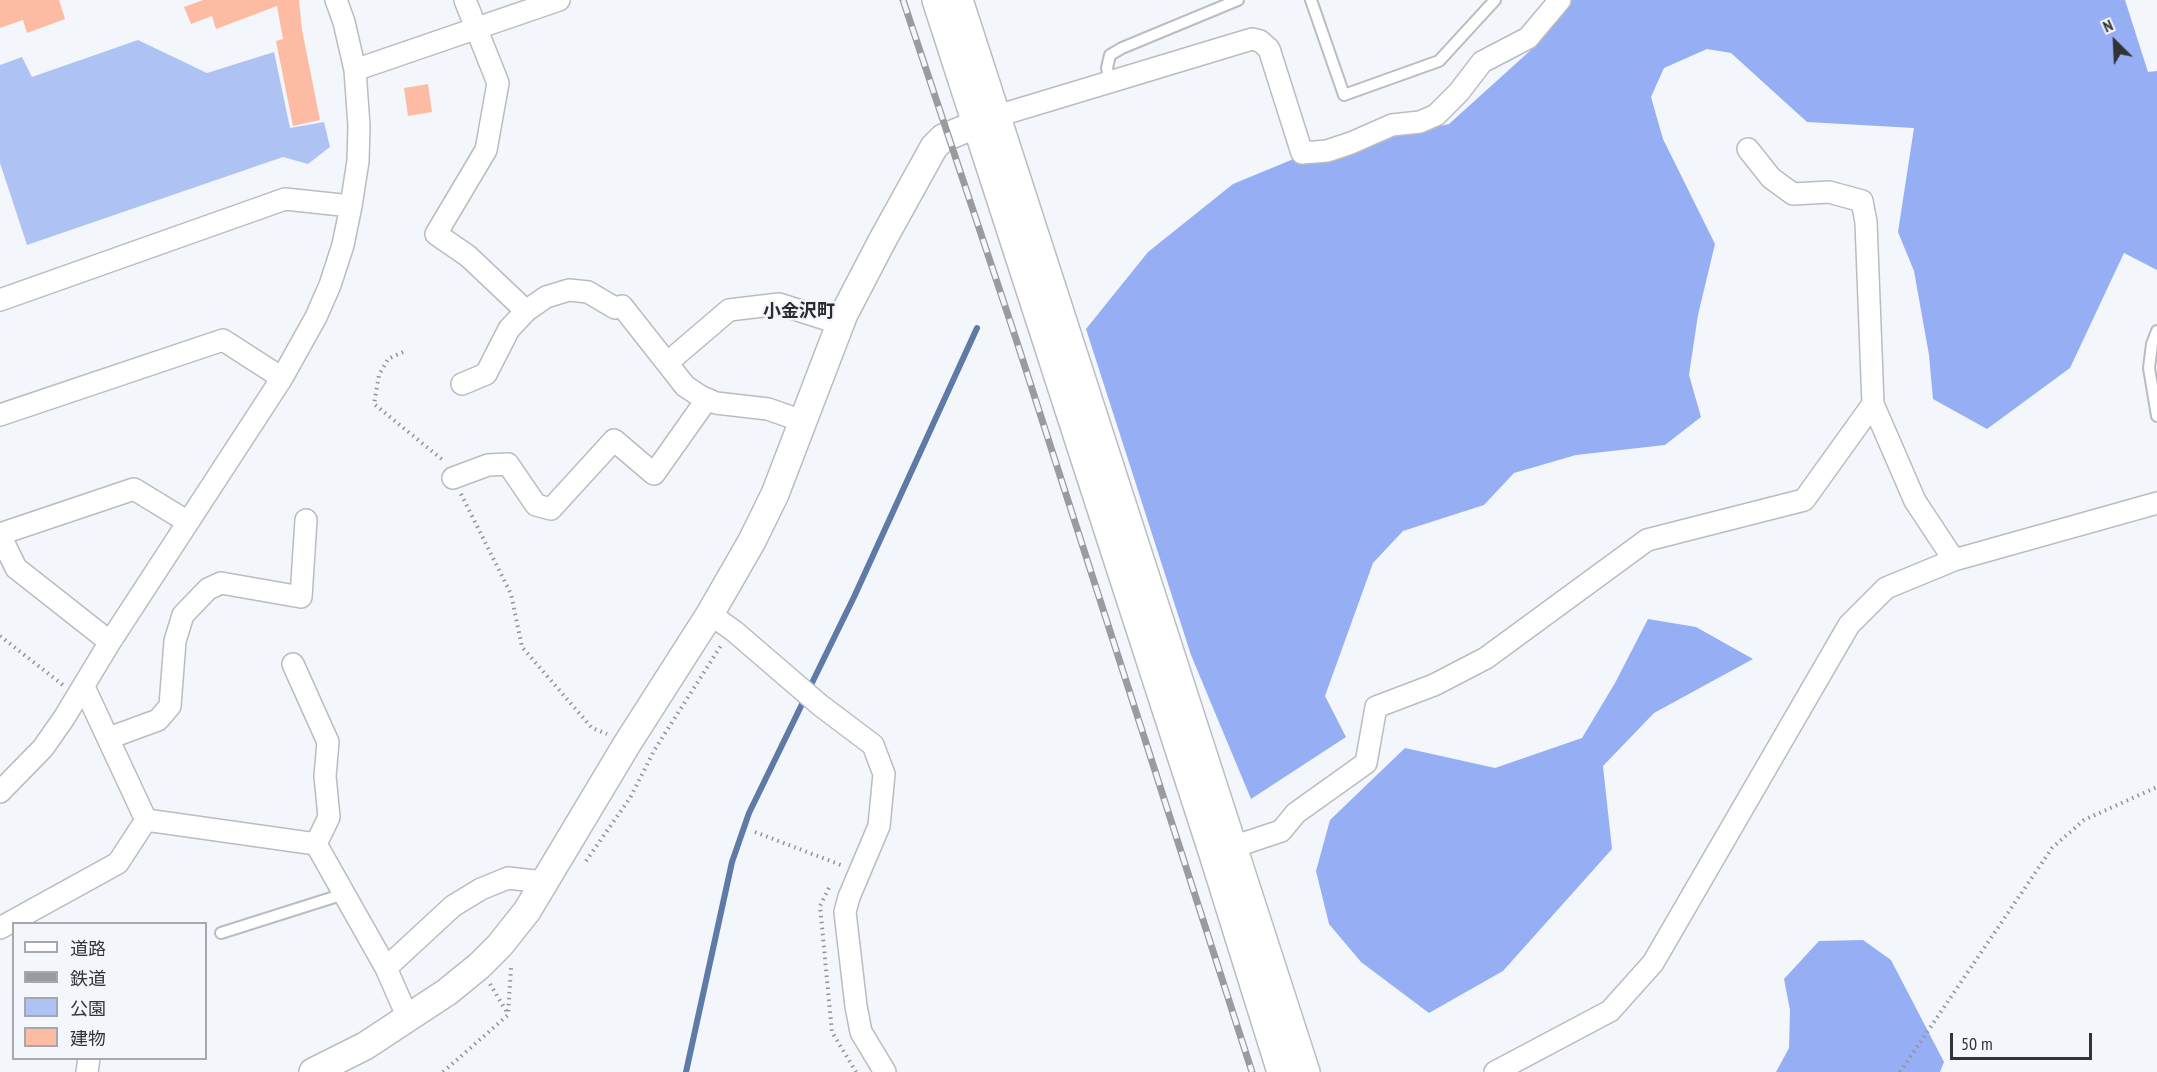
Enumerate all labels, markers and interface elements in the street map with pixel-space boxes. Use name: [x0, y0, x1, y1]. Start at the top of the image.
north arrow: [2085, 12, 2145, 72]
text: N: [2100, 15, 2116, 36]
district label: 小金沢町: [763, 301, 835, 323]
legend: [12, 922, 207, 1060]
text: 道路: [70, 937, 106, 960]
text: 鉄道: [70, 967, 106, 990]
text: 公園: [70, 997, 106, 1020]
scale bar: [1953, 1021, 2096, 1059]
text: 建物: [70, 1027, 106, 1050]
text: 50 m: [1961, 1032, 1993, 1055]

